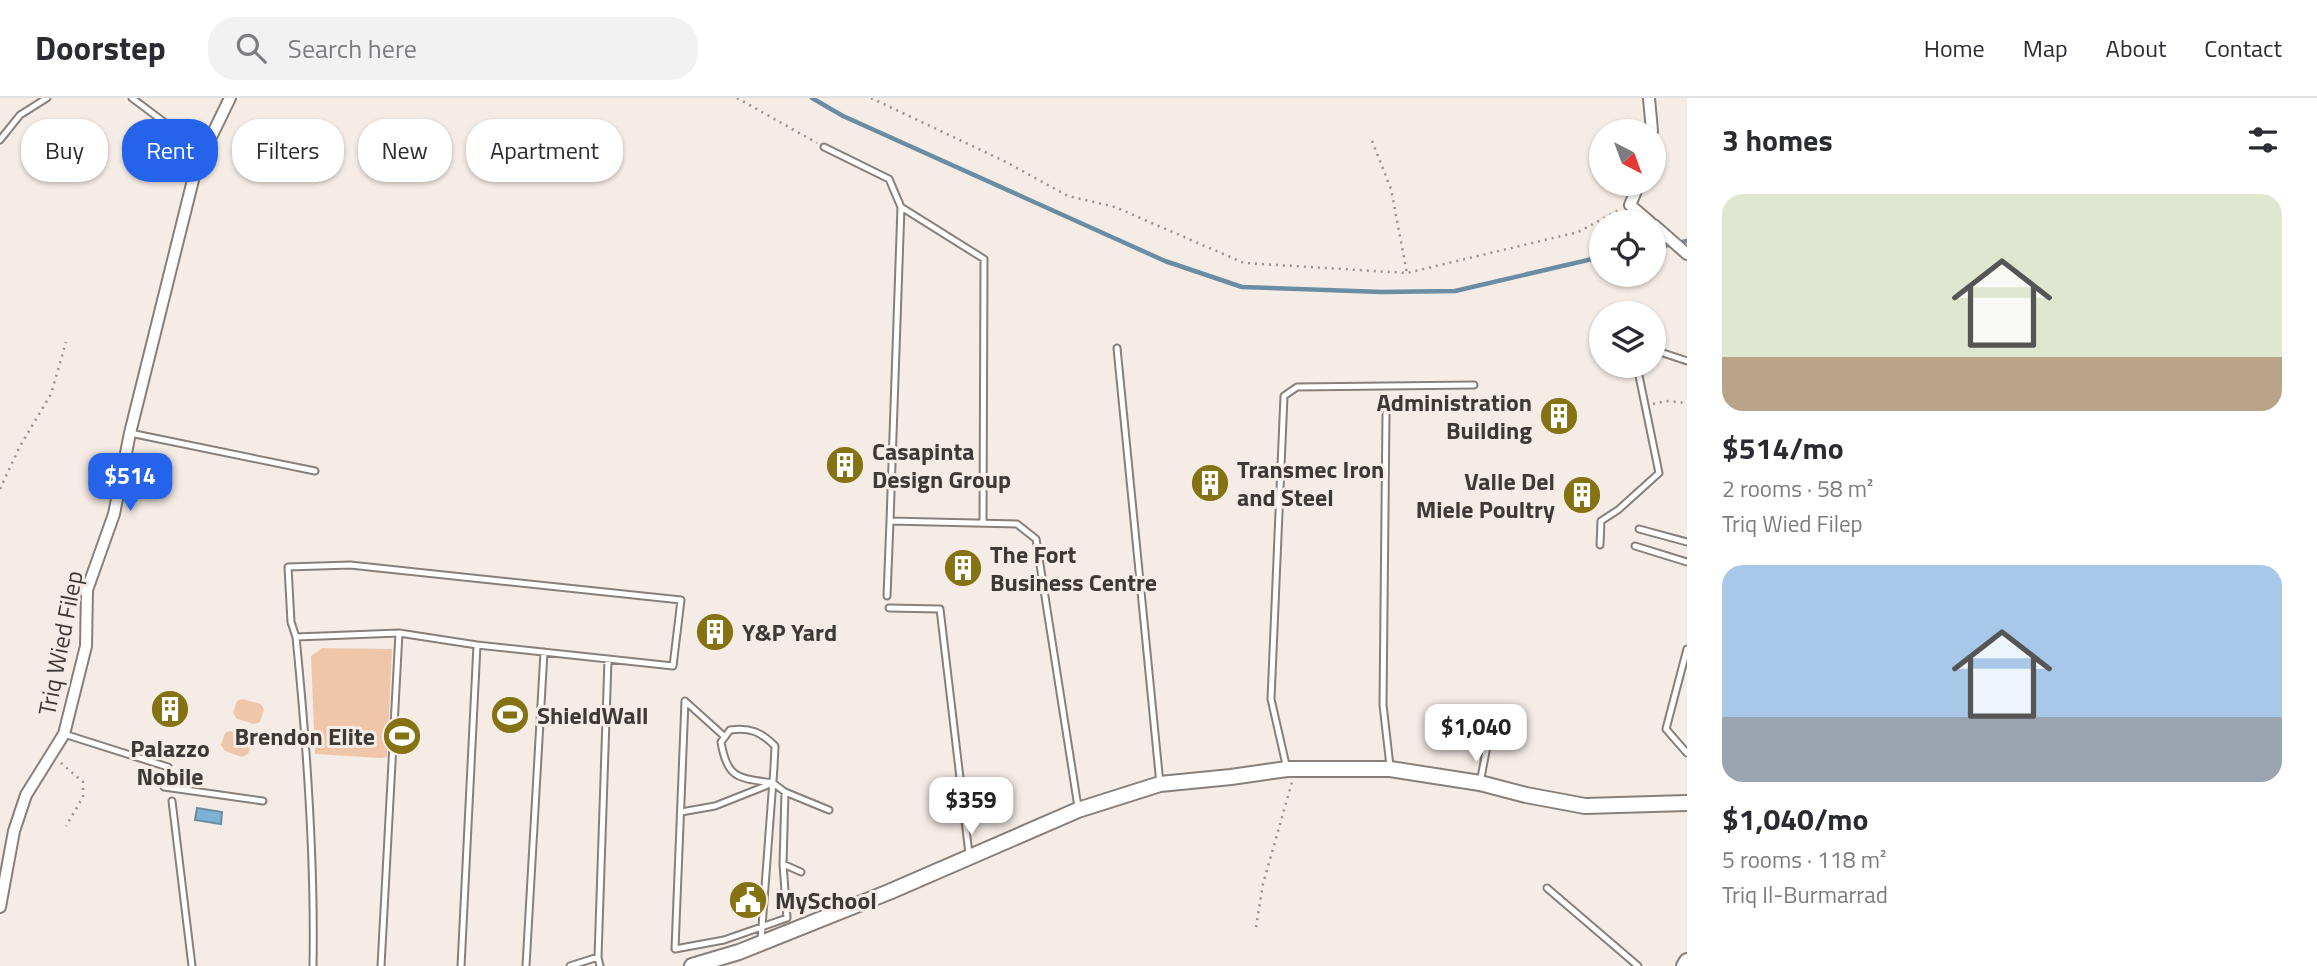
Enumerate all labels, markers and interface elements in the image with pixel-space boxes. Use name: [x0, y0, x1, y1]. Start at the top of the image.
search box: [208, 17, 698, 80]
text: Doorstep: [35, 23, 166, 73]
icon: search: [232, 29, 270, 67]
text: Search here: [288, 29, 417, 68]
text: Home: [1924, 30, 1985, 66]
text: Map: [2023, 30, 2068, 66]
text: About: [2106, 30, 2166, 66]
text: Contact: [2204, 30, 2282, 66]
text: 3 homes: [1722, 117, 1833, 163]
chip: Buy: [21, 119, 108, 182]
chip: Rent: [122, 119, 218, 182]
chip: Filters: [232, 119, 344, 182]
chip: New: [358, 119, 452, 182]
chip: Apartment: [466, 119, 623, 182]
north arrow: [1589, 119, 1666, 196]
map controls: [1589, 119, 1666, 378]
icon: filters: [2244, 121, 2282, 159]
button: locate: [1589, 210, 1666, 287]
icon: home: [1939, 240, 2065, 366]
button: layers: [1589, 301, 1666, 378]
place label: Administration Building: [1376, 384, 1532, 448]
building icon: Administration Building: [1538, 395, 1580, 437]
text: $514/mo: [1722, 425, 1844, 471]
place label: Casapinta Design Group: [872, 433, 1011, 497]
building icon: Casapinta Design Group: [824, 444, 866, 486]
place label: Transmec Iron and Steel: [1237, 451, 1384, 515]
pin: $514: [89, 454, 171, 513]
text: $514: [104, 458, 156, 493]
building icon: Transmec Iron and Steel: [1189, 462, 1231, 504]
place label: Valle Del Miele Poultry: [1416, 463, 1555, 527]
text: 2 rooms · 58 m²: [1722, 471, 1873, 506]
building icon: Valle Del Miele Poultry: [1561, 474, 1603, 516]
text: Triq Wied Filep: [1722, 506, 1863, 541]
place label: The Fort Business Centre: [990, 536, 1157, 600]
building icon: The Fort Business Centre: [942, 547, 984, 589]
street label: Triq Wied Filep: [28, 567, 92, 719]
building icon: Y&P Yard: [694, 611, 736, 653]
icon: home: [1939, 611, 2065, 737]
place label: Y&P Yard: [742, 614, 837, 650]
building icon: Palazzo Nobile: [149, 688, 191, 730]
sports icon: ShieldWall: [489, 694, 531, 736]
place label: ShieldWall: [537, 697, 649, 733]
pin: $1,040: [1419, 704, 1533, 764]
text: $1,040: [1441, 709, 1511, 744]
sports icon: Brendon Elite: [381, 715, 423, 757]
place label: Brendon Elite: [235, 718, 375, 754]
place label: Palazzo Nobile: [130, 730, 210, 794]
pin: $359: [930, 778, 1012, 837]
text: $359: [945, 782, 997, 817]
text: $1,040/mo: [1722, 796, 1868, 842]
text: 5 rooms · 118 m²: [1722, 842, 1886, 877]
text: Triq Il-Burmarrad: [1722, 877, 1888, 912]
public building icon: MySchool: [727, 879, 769, 921]
place label: MySchool: [775, 882, 877, 918]

